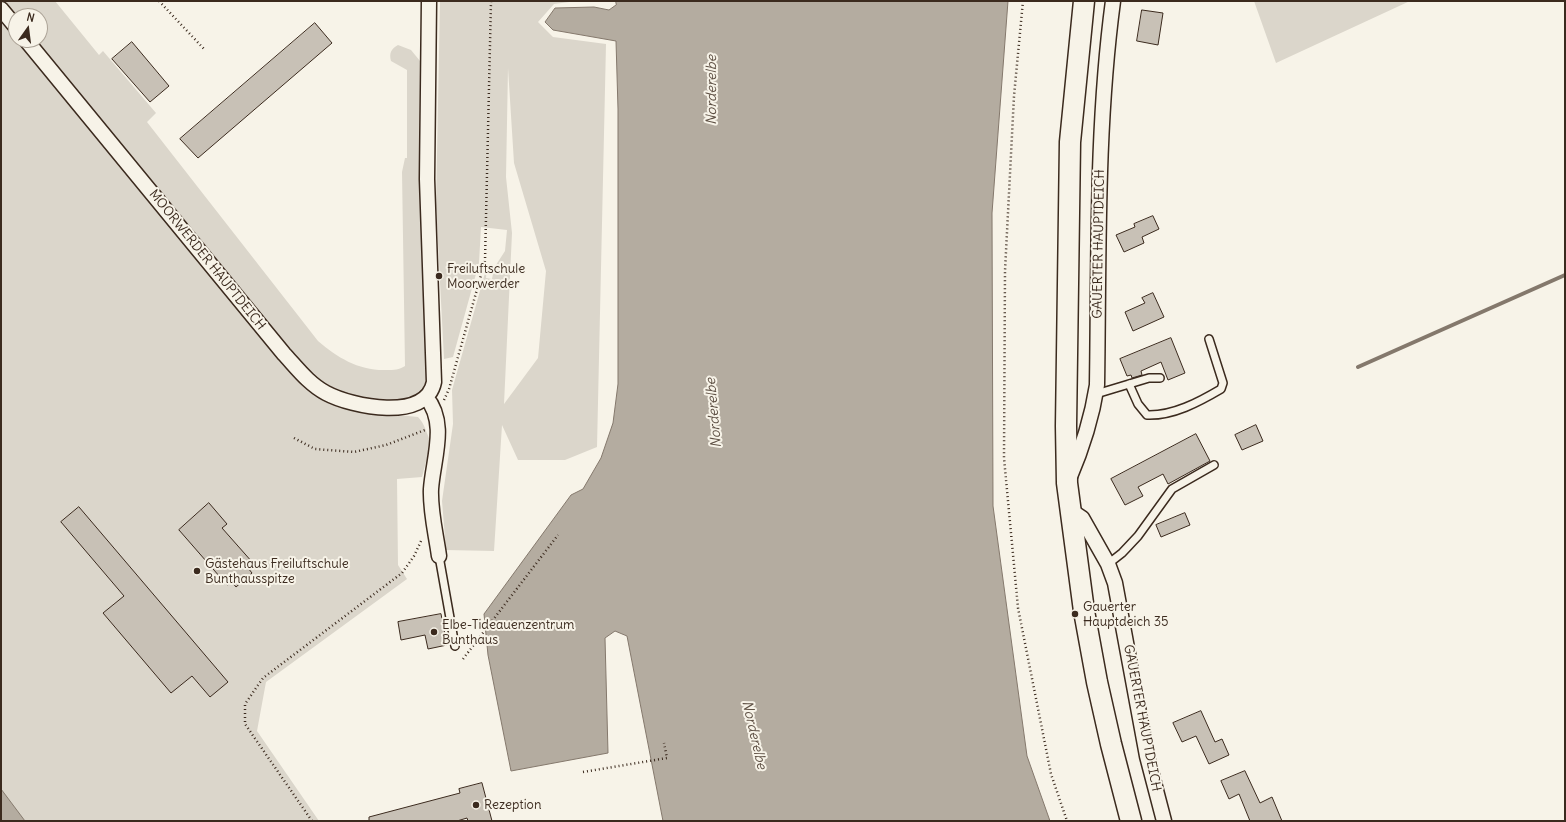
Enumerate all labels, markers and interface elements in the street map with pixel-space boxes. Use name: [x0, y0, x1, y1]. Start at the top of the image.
north arrow: [8, 8, 48, 48]
text: N: [25, 10, 36, 25]
water label: Norderelbe: [704, 55, 720, 125]
street label: GAUERTER HAUPTDEICH: [1090, 169, 1108, 319]
street label: MOORWERDER HAUPTDEICH: [146, 187, 268, 333]
place label: Freiluftschule Moorwerder: [447, 261, 525, 292]
marker: Freiluftschule Moorwerder: [434, 271, 444, 281]
water label: Norderelbe: [703, 377, 725, 449]
place label: Gästehaus Freiluftschule Bunthausspitze: [205, 556, 349, 587]
marker: Gästehaus Freiluftschule Bunthausspitze: [192, 566, 202, 576]
place label: Gauerter Hauptdeich 35: [1083, 599, 1169, 630]
marker: Gauerter Hauptdeich 35: [1070, 609, 1080, 619]
place label: Elbe-Tideauenzentrum Bunthaus: [442, 617, 574, 648]
marker: Elbe-Tideauenzentrum Bunthaus: [429, 627, 439, 637]
street label: GAUERTER HAUPTDEICH: [1120, 643, 1164, 793]
water label: Norderelbe: [738, 699, 770, 771]
place label: Rezeption: [484, 797, 541, 813]
marker: Rezeption: [471, 800, 481, 810]

